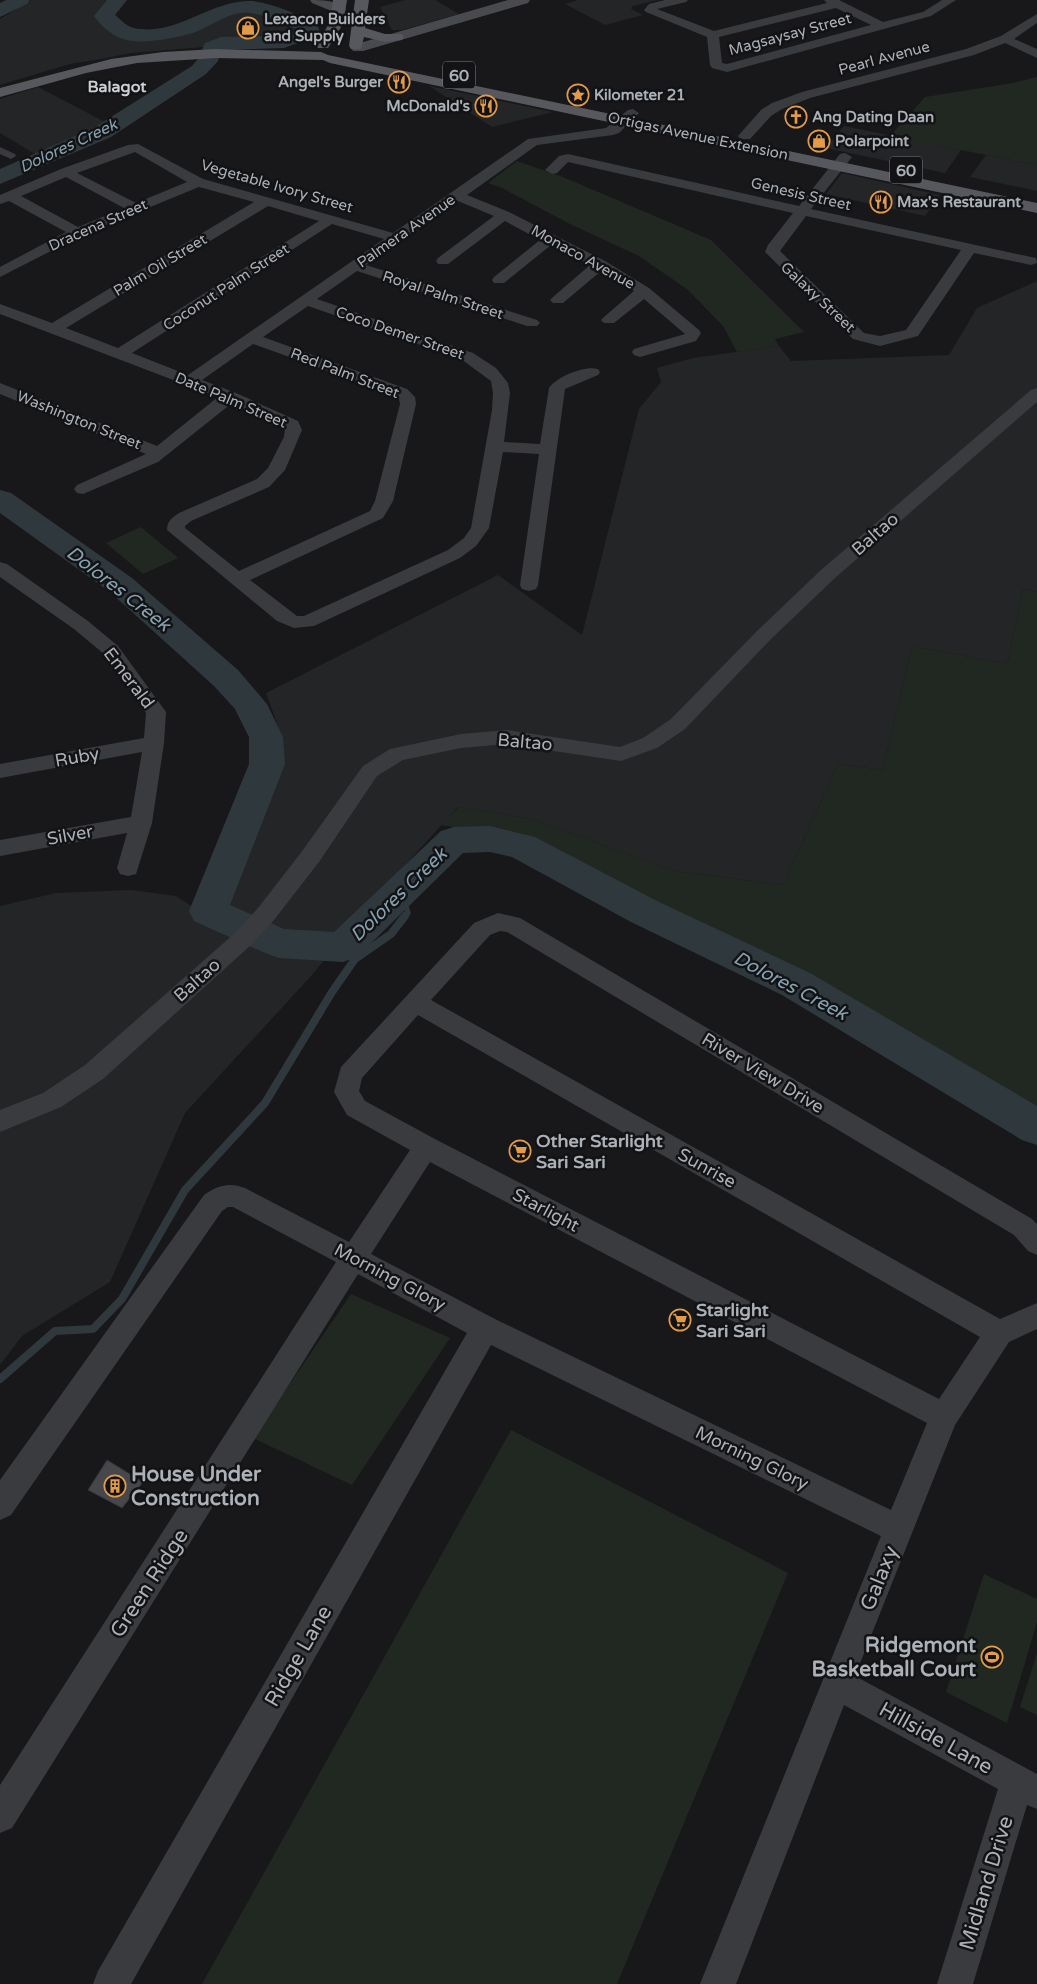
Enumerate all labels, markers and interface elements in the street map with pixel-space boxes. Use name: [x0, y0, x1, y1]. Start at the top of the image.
street label: Magsaysay Street: [727, 9, 854, 59]
place label: Lexacon Builders and Supply: [264, 10, 385, 46]
shop icon: Lexacon Builders and Supply: [236, 16, 260, 40]
street label: Pearl Avenue: [836, 37, 932, 79]
road number: 60: [443, 62, 475, 88]
restaurant icon: Angel's Burger: [387, 70, 411, 94]
place label: Angel's Burger: [278, 73, 383, 92]
district label: Balagot: [88, 77, 147, 97]
place icon: Kilometer 21: [566, 83, 590, 107]
place label: Kilometer 21: [594, 86, 686, 104]
restaurant icon: McDonald's: [474, 94, 498, 118]
place label: McDonald's: [386, 97, 470, 115]
church icon: Ang Dating Daan: [784, 105, 808, 129]
street label: Ortigas Avenue Extension: [606, 108, 790, 164]
place label: Ang Dating Daan: [812, 108, 934, 127]
water label: Dolores Creek: [16, 114, 122, 177]
shop icon: Polarpoint: [807, 129, 831, 153]
place label: Polarpoint: [835, 132, 909, 151]
street label: Vegetable Ivory Street: [199, 156, 355, 216]
road number: 60: [890, 156, 922, 184]
street label: Genesis Street: [749, 174, 853, 214]
street label: Palmera Avenue: [353, 190, 459, 272]
restaurant icon: Max's Restaurant: [869, 190, 893, 214]
place label: Max's Restaurant: [897, 193, 1021, 211]
street label: Dracena Street: [46, 195, 150, 255]
street label: Monaco Avenue: [528, 221, 638, 293]
street label: Palm Oil Street: [110, 230, 210, 300]
street label: Coconut Palm Street: [160, 239, 293, 334]
street label: Galaxy Street: [777, 258, 859, 336]
street label: Royal Palm Street: [380, 267, 506, 323]
street label: Coco Demer Street: [333, 303, 467, 363]
street label: Red Palm Street: [288, 344, 402, 402]
street label: Date Palm Street: [172, 368, 290, 432]
street label: Washington Street: [14, 387, 144, 453]
street label: Baltao: [847, 508, 903, 560]
water label: Dolores Creek: [62, 541, 176, 637]
street label: Emerald: [99, 643, 159, 713]
street label: Baltao: [497, 729, 553, 755]
street label: Ruby: [53, 742, 101, 772]
street label: Silver: [45, 820, 95, 850]
water label: Dolores Creek: [346, 842, 453, 946]
water label: Dolores Creek: [730, 947, 853, 1026]
street label: Baltao: [169, 953, 225, 1007]
street label: River View Drive: [698, 1028, 828, 1118]
place label: Other Starlight Sari Sari: [536, 1130, 663, 1173]
supermarket icon: Other Starlight Sari Sari: [508, 1139, 532, 1163]
street label: Sunrise: [674, 1143, 740, 1193]
street label: Starlight: [509, 1183, 583, 1237]
street label: Morning Glory: [331, 1238, 450, 1316]
place label: Starlight Sari Sari: [696, 1299, 769, 1342]
supermarket icon: Starlight Sari Sari: [668, 1308, 692, 1332]
street label: Morning Glory: [692, 1421, 812, 1495]
place label: House Under Construction: [131, 1462, 262, 1511]
building icon: House Under Construction: [103, 1474, 127, 1498]
street label: Green Ridge: [105, 1524, 194, 1642]
street label: Galaxy: [855, 1542, 904, 1614]
street label: Ridge Lane: [259, 1601, 337, 1711]
place label: Ridgemont Basketball Court: [812, 1633, 976, 1682]
sports icon: Ridgemont Basketball Court: [980, 1645, 1004, 1669]
street label: Hillside Lane: [875, 1697, 997, 1780]
street label: Midland Drive: [954, 1813, 1019, 1953]

